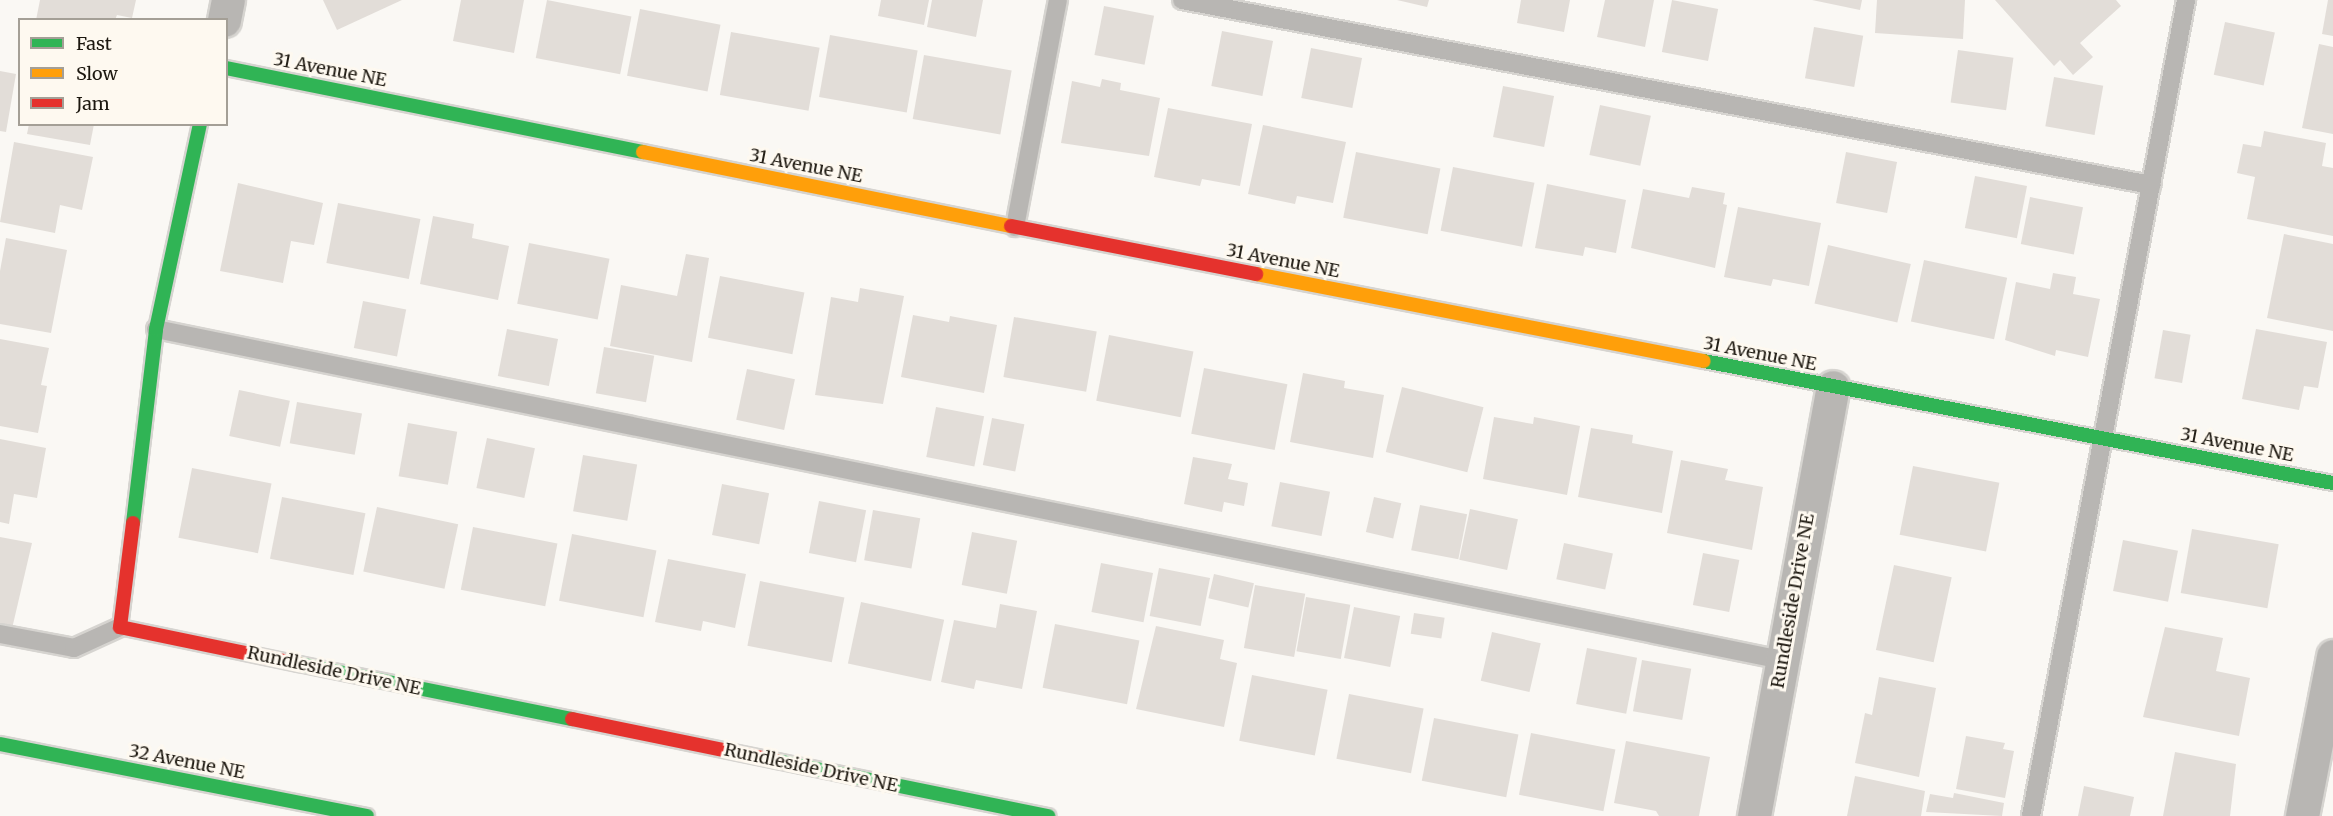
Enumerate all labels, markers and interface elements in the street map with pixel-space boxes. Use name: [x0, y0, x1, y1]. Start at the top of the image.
legend: [18, 18, 228, 126]
text: Fast: [76, 32, 112, 55]
street label: 31 Avenue NE: [272, 48, 388, 92]
text: Slow: [76, 62, 118, 85]
text: Jam: [76, 92, 110, 115]
street label: 31 Avenue NE: [748, 144, 864, 188]
street label: 31 Avenue NE: [1225, 239, 1341, 283]
street label: 31 Avenue NE: [1702, 332, 1818, 376]
street label: 31 Avenue NE: [2179, 423, 2295, 467]
street label: Rundleside Drive NE: [1767, 512, 1819, 690]
street label: Rundleside Drive NE: [245, 642, 423, 700]
street label: Rundleside Drive NE: [722, 739, 900, 797]
street label: 32 Avenue NE: [127, 740, 247, 784]

